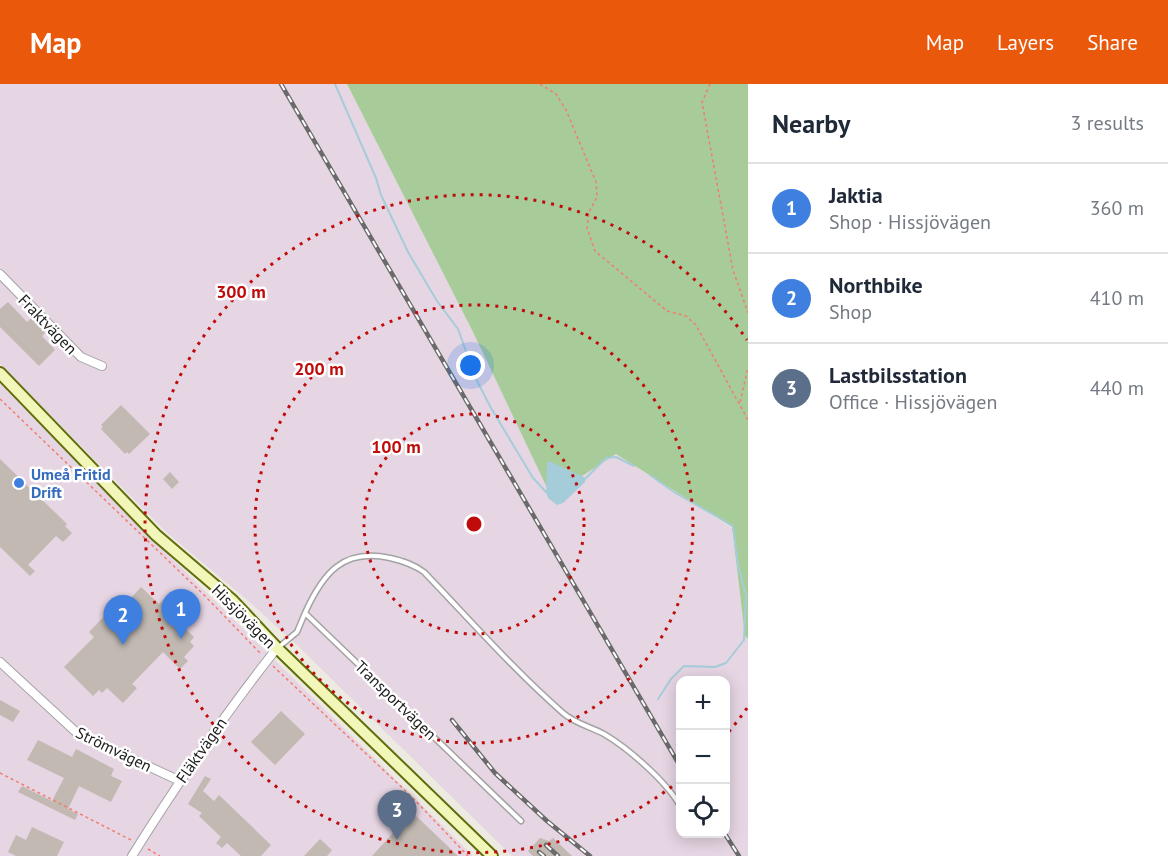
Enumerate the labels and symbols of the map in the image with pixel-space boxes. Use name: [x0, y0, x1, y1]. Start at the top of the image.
text: 300 m: [216, 280, 266, 303]
street label: Fraktvägen: [14, 290, 82, 358]
your location: [456, 351, 485, 380]
text: 200 m: [294, 357, 344, 380]
text: 100 m: [371, 435, 421, 458]
place label: Umeå Fritid Drift: [31, 464, 111, 502]
marker: Umeå Fritid Drift: [12, 476, 26, 490]
centre of rings: [464, 514, 484, 534]
street label: Hissjövägen: [208, 580, 280, 652]
pin: 1: [162, 590, 201, 639]
pin: 2: [104, 596, 142, 645]
street label: Transportvägen: [351, 656, 441, 744]
street label: Fläktvägen: [171, 714, 231, 786]
street label: Strömvägen: [73, 722, 155, 776]
pin: 3: [378, 790, 416, 840]

